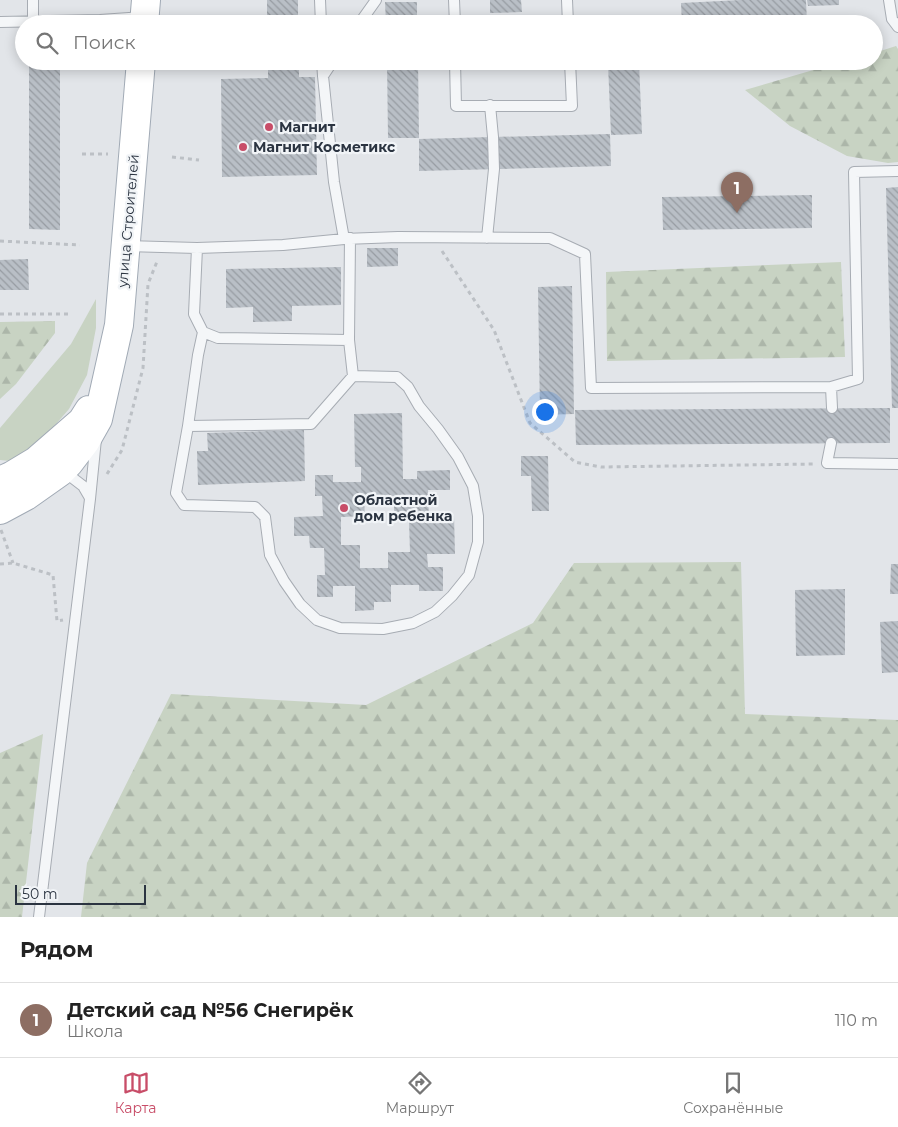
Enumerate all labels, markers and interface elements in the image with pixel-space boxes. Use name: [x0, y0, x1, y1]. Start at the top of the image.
search box: [15, 15, 883, 70]
icon: search: [33, 29, 61, 57]
text: Поиск: [73, 31, 136, 54]
place label: Магнит: [279, 118, 336, 136]
marker: Магнит: [263, 121, 275, 133]
place label: Магнит Косметикс: [253, 138, 396, 156]
marker: Магнит Косметикс: [237, 141, 249, 153]
street label: улица Строителей: [113, 154, 143, 289]
pin: 1: [721, 172, 753, 213]
your location: [532, 399, 558, 425]
place label: Областной дом ребенка: [354, 491, 453, 525]
marker: Областной дом ребенка: [338, 502, 350, 514]
scale bar: [15, 882, 146, 905]
text: 50 m: [22, 885, 58, 903]
text: Рядом: [20, 937, 93, 962]
text: Детский сад №56 Снегирёк: [67, 999, 353, 1022]
text: 1: [33, 1011, 39, 1030]
text: 110 m: [835, 1011, 878, 1030]
text: Школа: [67, 1022, 123, 1041]
tab: Карта: [115, 1069, 157, 1117]
tab: Маршрут: [386, 1069, 454, 1117]
tab: Сохранённые: [683, 1069, 783, 1117]

